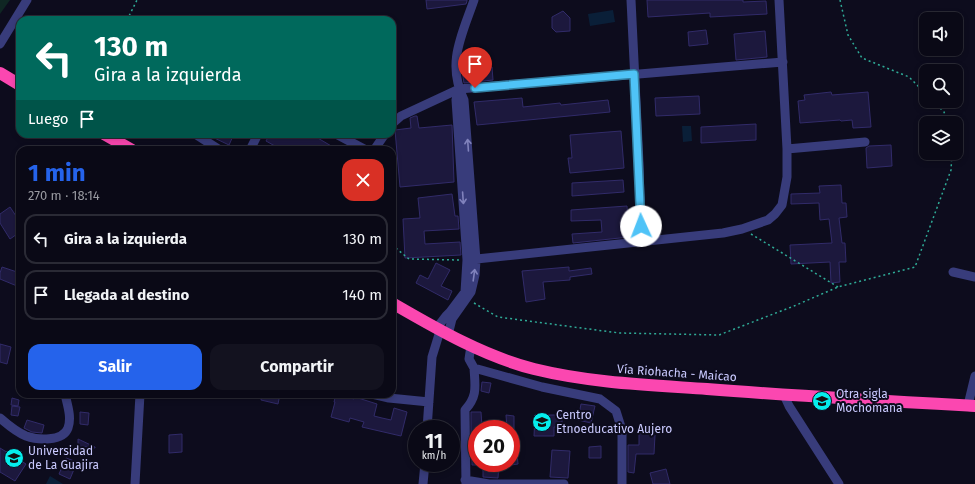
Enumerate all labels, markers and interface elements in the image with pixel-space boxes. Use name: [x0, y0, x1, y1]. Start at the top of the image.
map controls: [919, 12, 963, 160]
button: sound: [919, 12, 963, 56]
text: 130 m: [94, 30, 168, 63]
icon: left: [28, 32, 80, 84]
pin: [458, 47, 492, 88]
icon: arrive: [464, 53, 486, 75]
text: Gira a la izquierda: [94, 64, 242, 86]
button: search: [919, 64, 963, 108]
icon: arrive: [76, 108, 98, 130]
text: Luego: [28, 110, 68, 128]
button: layers: [919, 116, 963, 160]
one-way arrow: [464, 139, 471, 152]
text: 1 min: [28, 159, 86, 187]
button: close: [342, 159, 384, 201]
text: 270 m · 18:14: [28, 188, 100, 203]
one-way arrow: [459, 191, 466, 204]
position arrow: [620, 205, 662, 247]
icon: left: [30, 228, 52, 250]
text: Gira a la izquierda: [64, 230, 187, 248]
text: 130 m: [343, 230, 382, 248]
one-way arrow: [470, 269, 478, 282]
icon: arrive: [30, 284, 52, 306]
text: Llegada al destino: [64, 286, 189, 304]
text: 140 m: [342, 286, 382, 304]
button: Salir: [28, 344, 202, 390]
button: Compartir: [210, 344, 384, 390]
street label: Vía Riohacha - Maicao: [617, 362, 737, 384]
place label: Otra sigla Mochomana: [836, 387, 903, 415]
school or university icon: Otra sigla Mochomana: [811, 390, 833, 412]
place label: Centro Etnoeducativo Aujero: [556, 408, 672, 436]
school or university icon: Centro Etnoeducativo Aujero: [531, 411, 553, 433]
speed limit sign: 20: [468, 420, 520, 472]
text: 11: [425, 429, 443, 453]
place label: Universidad de La Guajira: [28, 444, 99, 472]
school or university icon: Universidad de La Guajira: [3, 447, 25, 469]
text: km/h: [422, 450, 446, 462]

